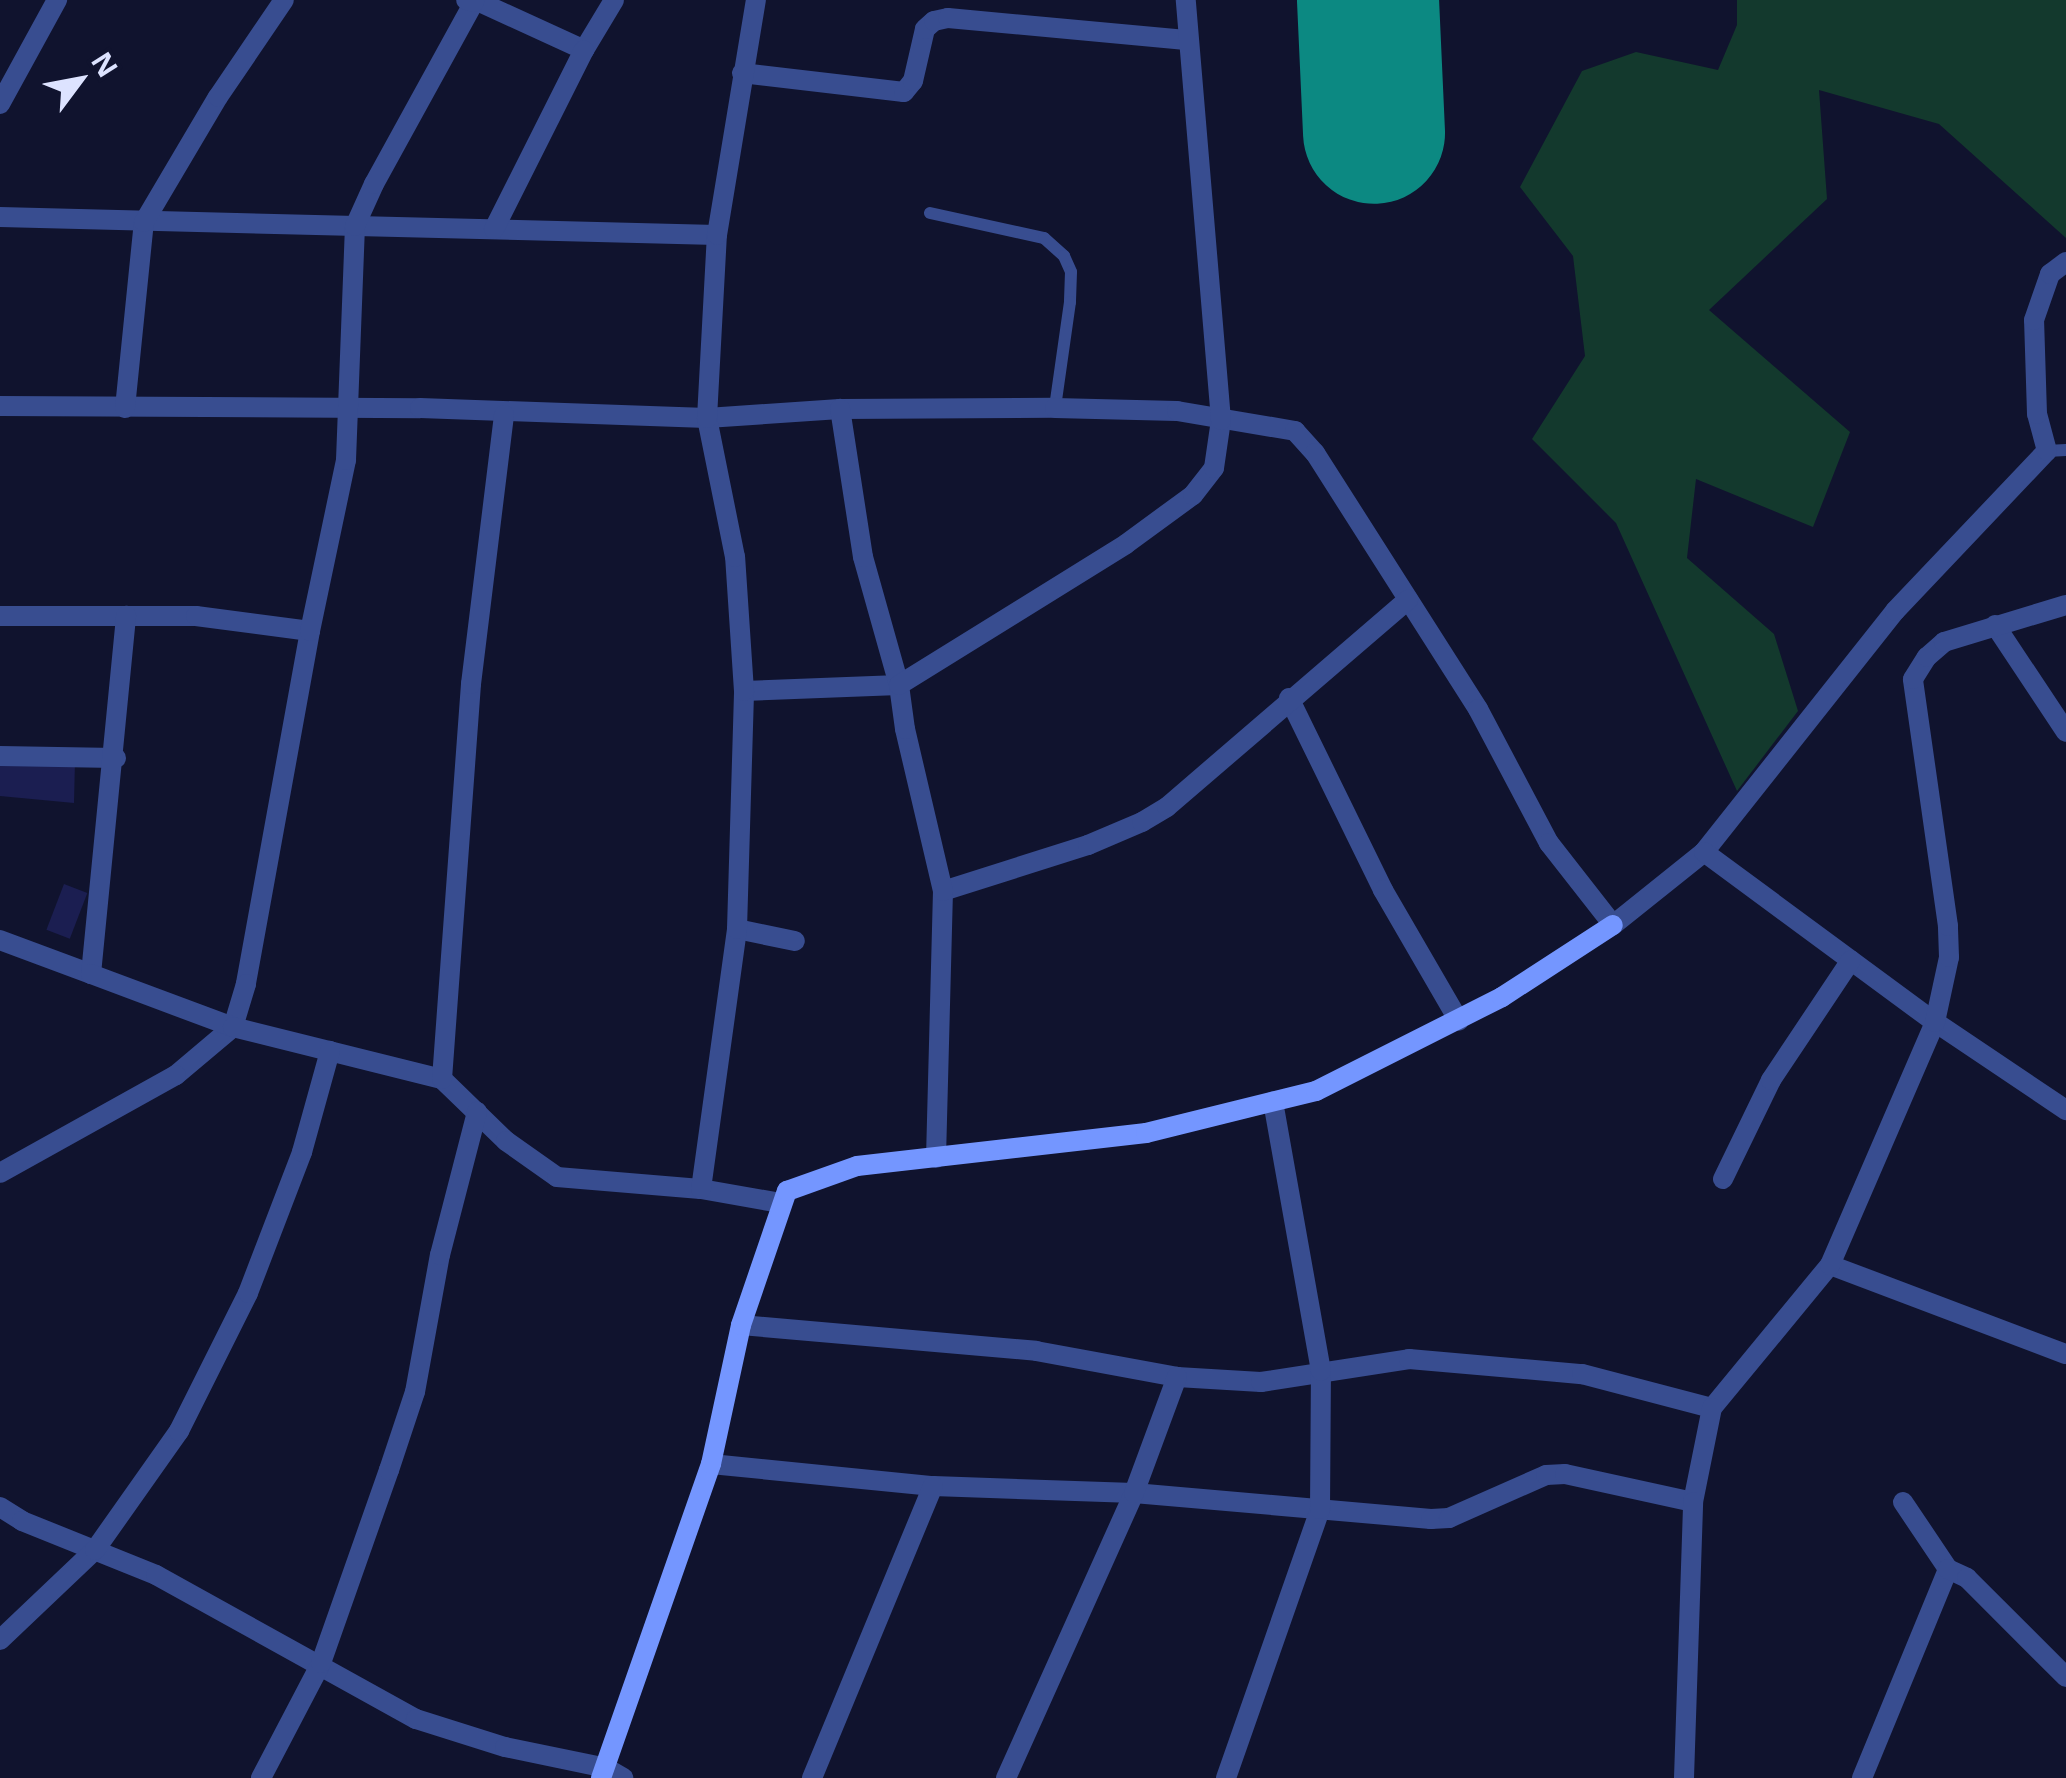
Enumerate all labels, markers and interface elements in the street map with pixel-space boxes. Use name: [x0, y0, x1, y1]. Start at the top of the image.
north arrow: [30, 30, 130, 130]
text: N: [83, 44, 128, 84]

